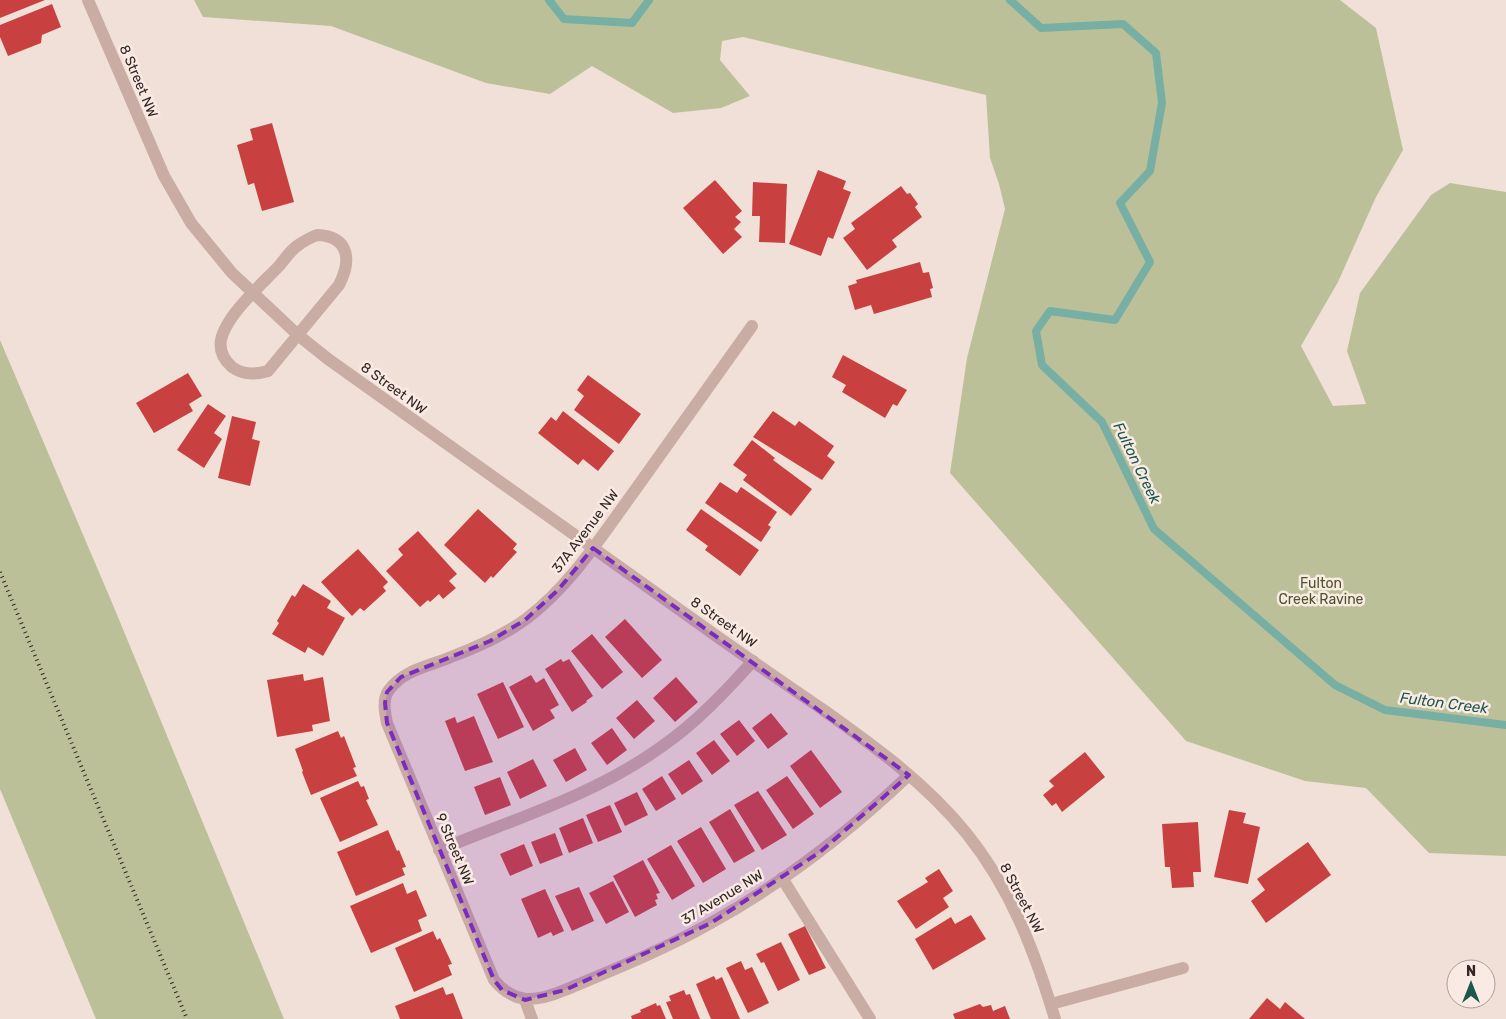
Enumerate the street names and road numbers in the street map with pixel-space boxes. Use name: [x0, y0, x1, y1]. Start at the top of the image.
street label: 8 Street NW: [116, 42, 161, 120]
street label: 8 Street NW: [357, 359, 430, 418]
street label: 37A Avenue NW: [548, 486, 622, 577]
street label: 8 Street NW: [687, 593, 760, 652]
street label: 9 Street NW: [432, 811, 477, 888]
street label: 8 Street NW: [996, 860, 1047, 936]
street label: 37 Avenue NW: [678, 866, 766, 928]

